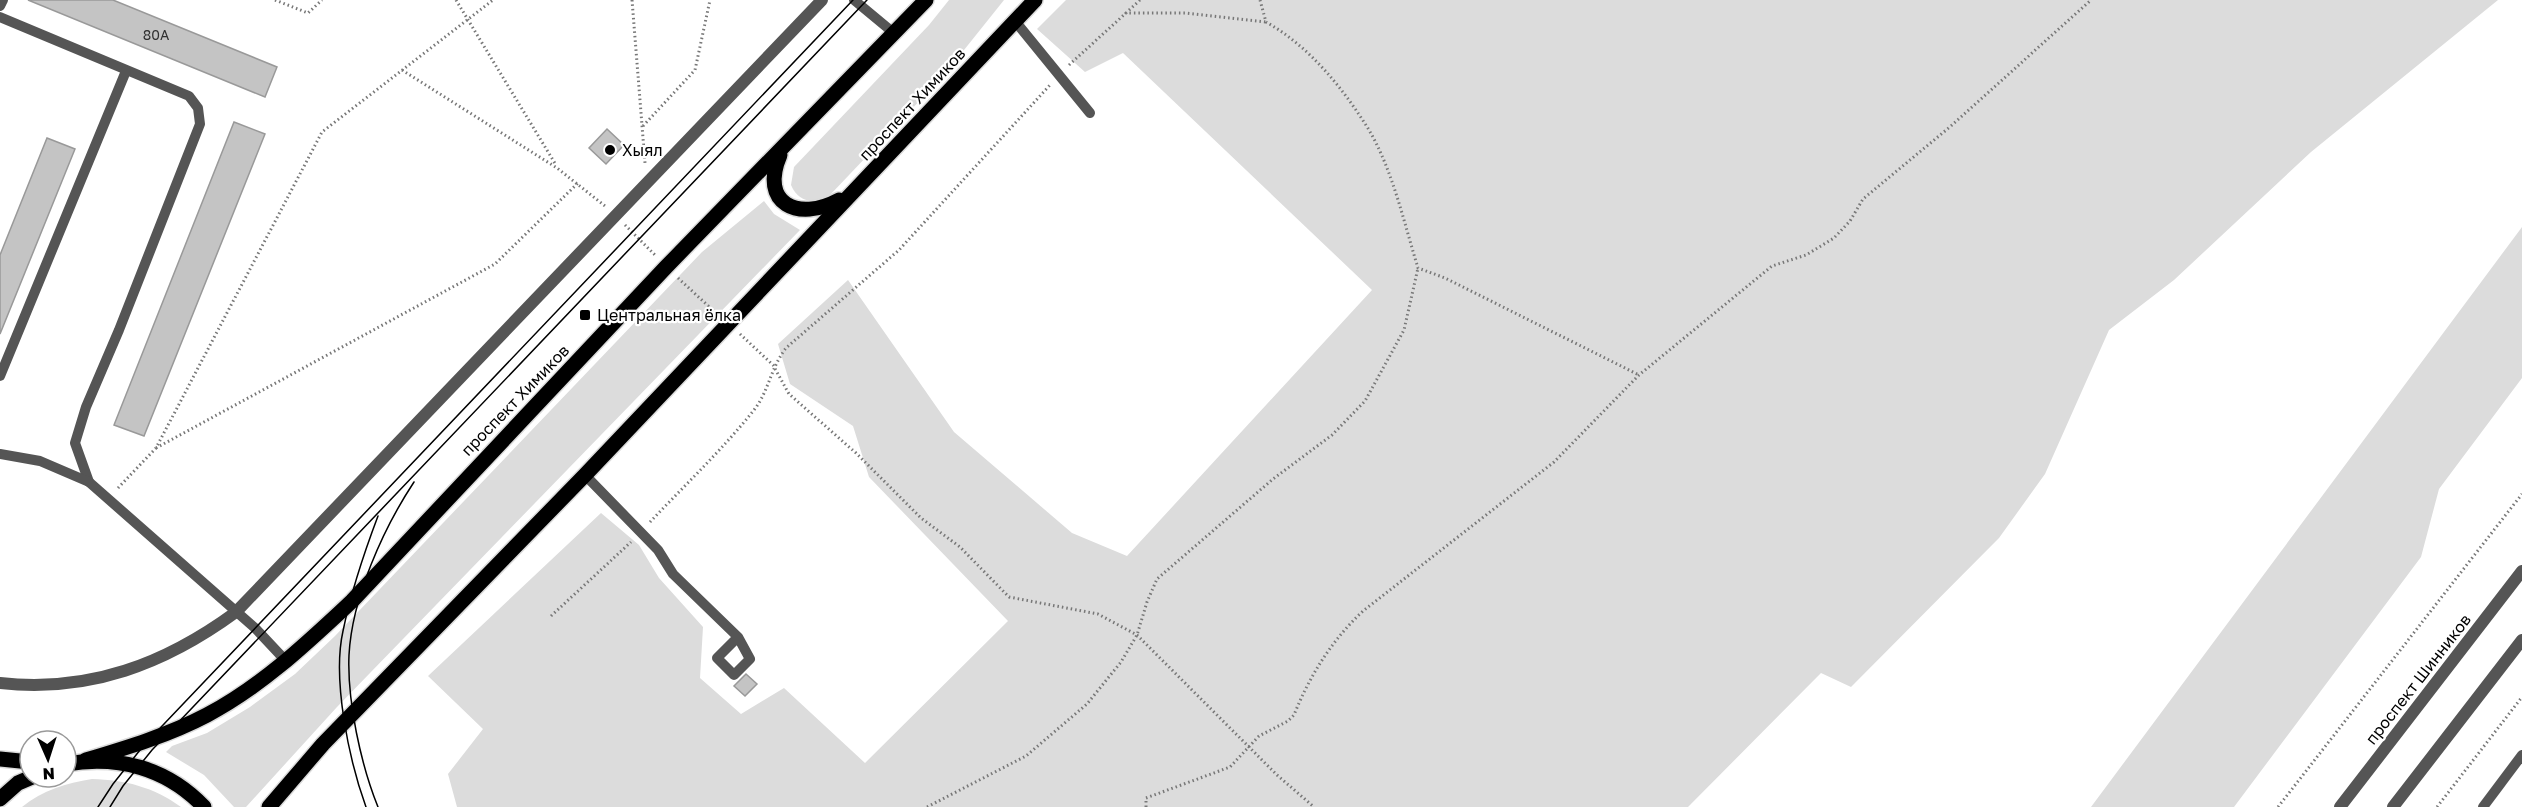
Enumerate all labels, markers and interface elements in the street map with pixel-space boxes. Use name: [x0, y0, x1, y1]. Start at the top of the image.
house number: 80А: [143, 26, 170, 43]
street label: проспект Химиков: [855, 43, 969, 165]
place label: Хыял: [622, 140, 663, 160]
marker: Хыял: [603, 143, 617, 157]
place label: Центральная ёлка: [597, 305, 741, 325]
marker: Центральная ёлка: [578, 308, 592, 322]
street label: проспект Химиков: [457, 340, 573, 460]
street label: проспект Шинников: [2361, 610, 2475, 748]
north arrow: [18, 729, 78, 789]
text: N: [42, 764, 55, 784]

